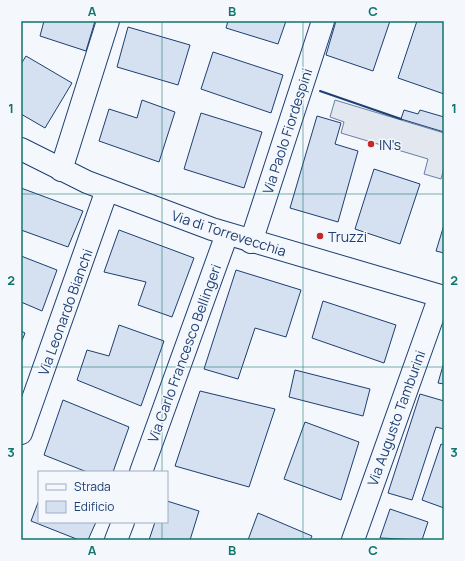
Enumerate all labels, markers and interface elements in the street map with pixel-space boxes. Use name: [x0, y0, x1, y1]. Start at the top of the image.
text: A: [88, 2, 97, 20]
text: B: [228, 2, 236, 20]
text: C: [368, 2, 378, 20]
street label: Via Paolo Fiordespini: [258, 66, 316, 196]
text: 1: [8, 99, 14, 117]
text: 1: [451, 99, 457, 117]
place label: IN's: [379, 135, 401, 154]
marker: IN's: [366, 139, 376, 149]
street label: Via di Torrevecchia: [169, 206, 289, 260]
place label: Truzzi: [328, 227, 367, 246]
marker: Truzzi: [315, 231, 325, 241]
street label: Via Leonardo Bianchi: [33, 246, 97, 378]
street label: Via Carlo Francesco Bellingeri: [143, 261, 225, 445]
text: 2: [7, 271, 15, 289]
text: 2: [450, 271, 458, 289]
street label: Via Augusto Tamburini: [363, 348, 429, 488]
text: 3: [7, 443, 15, 461]
text: 3: [450, 443, 458, 461]
legend: [38, 471, 168, 523]
text: Strada: [74, 478, 111, 495]
text: Edificio: [74, 498, 114, 515]
text: A: [88, 541, 97, 559]
text: B: [228, 541, 236, 559]
text: C: [368, 541, 378, 559]

